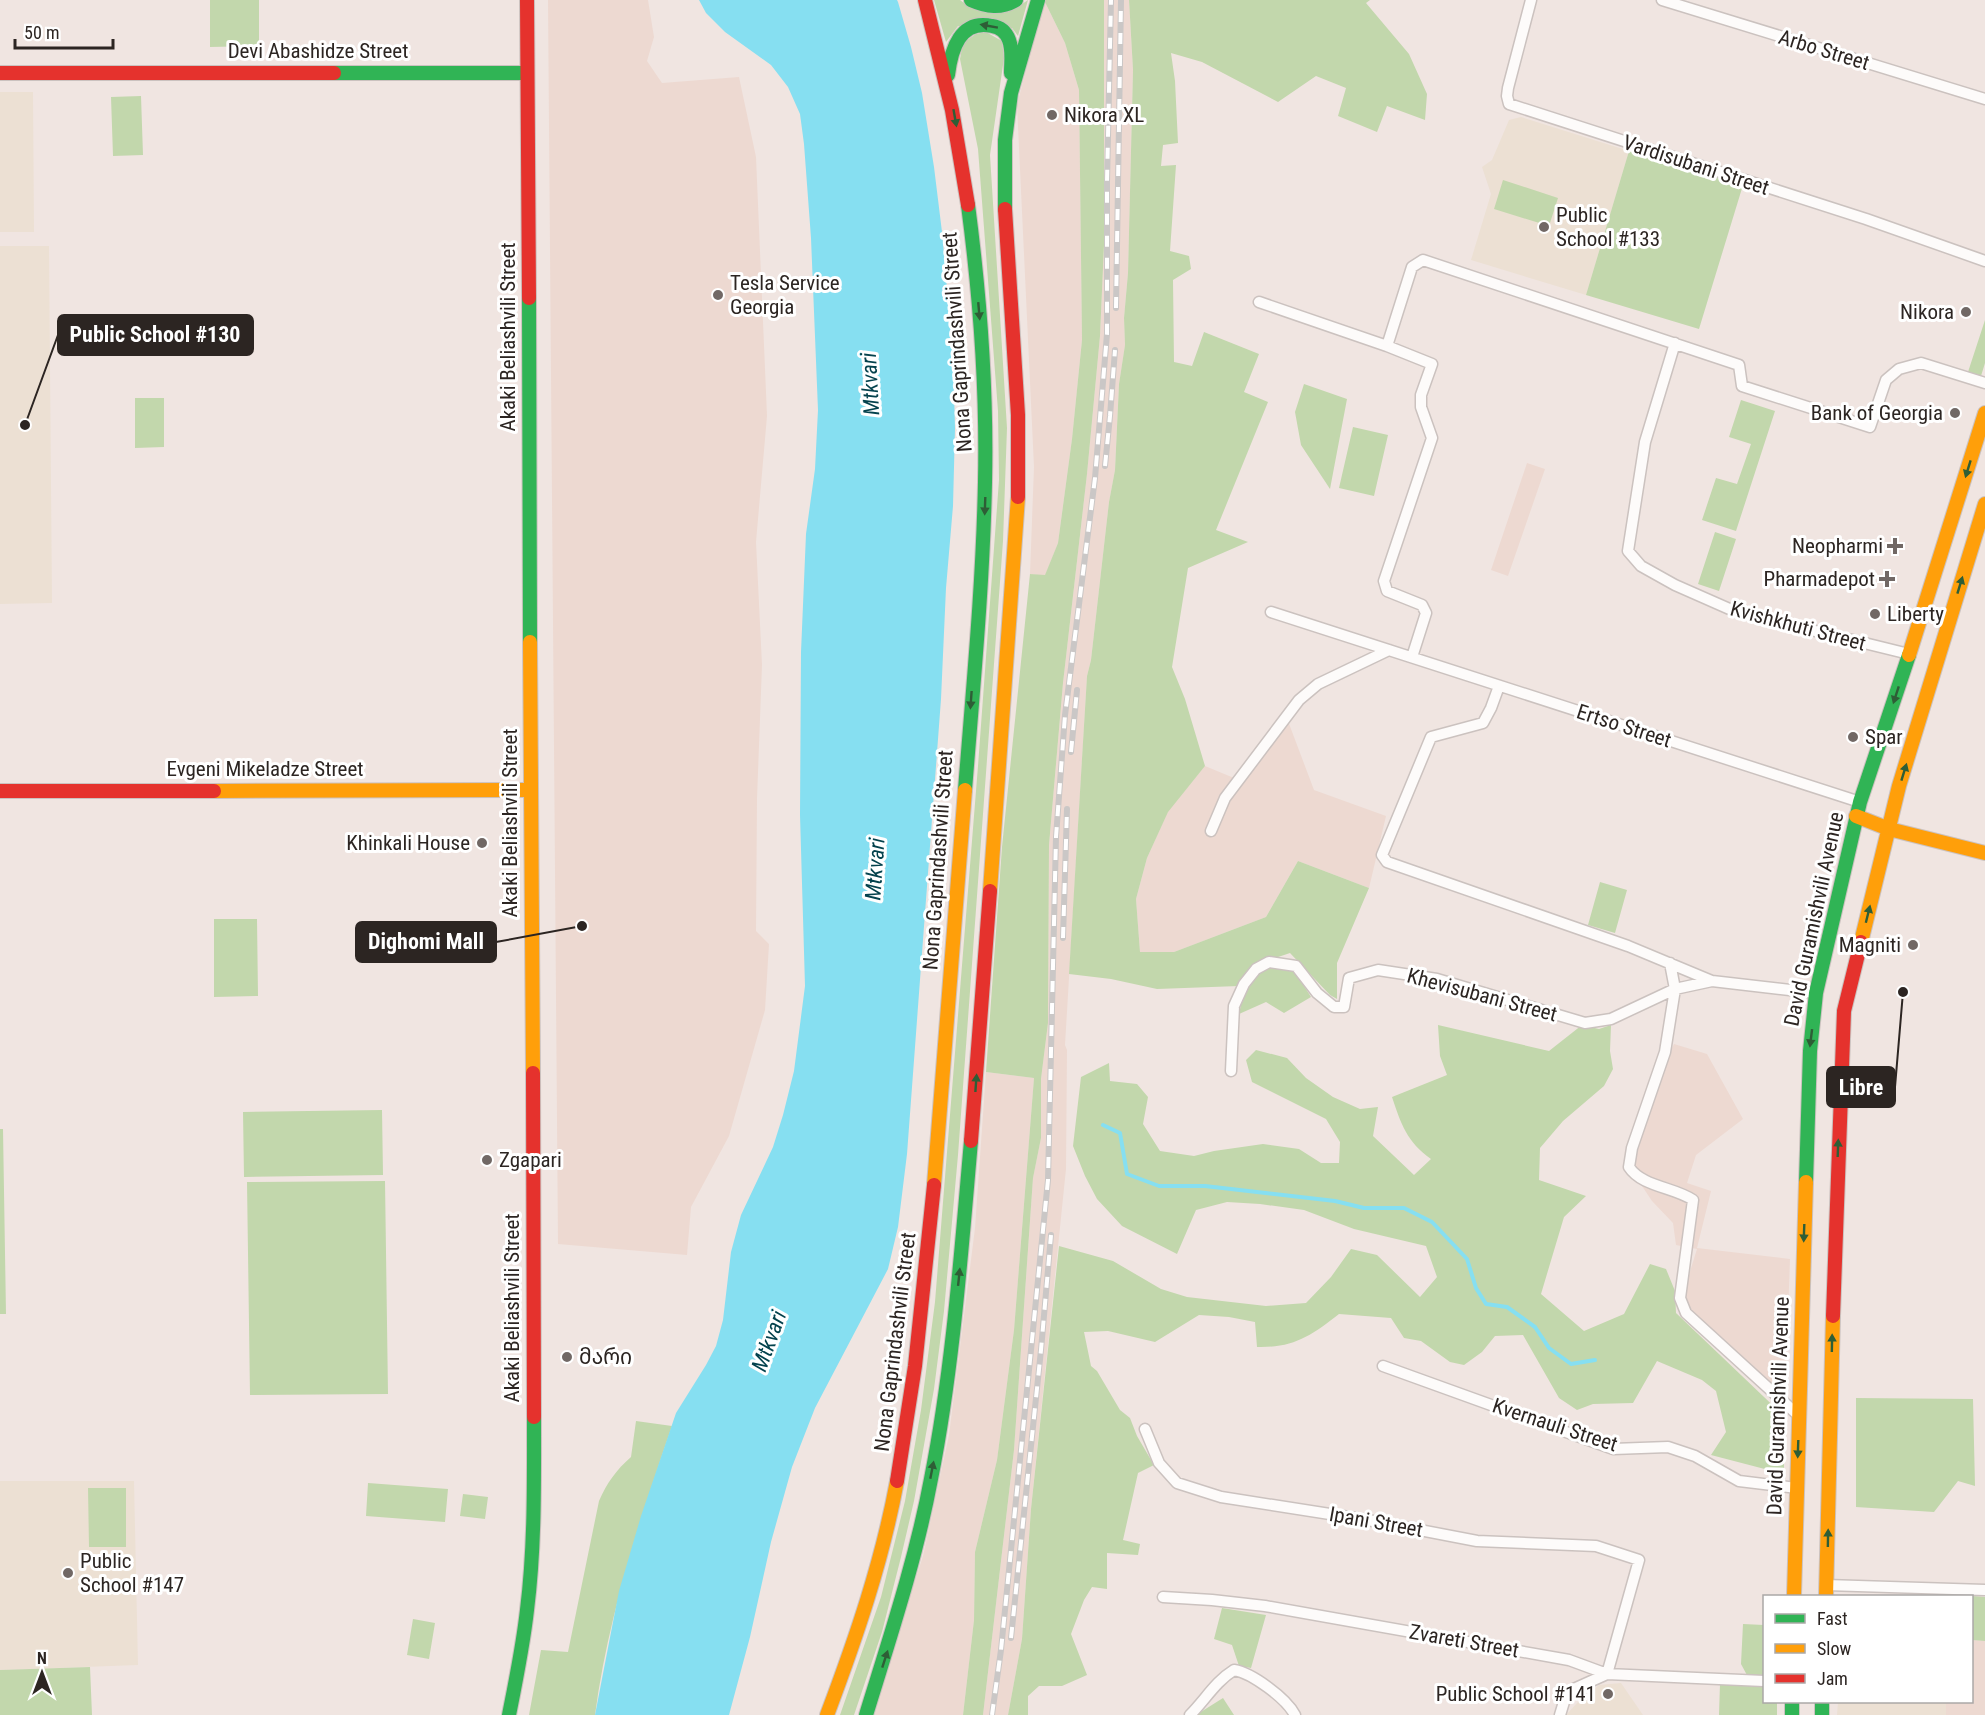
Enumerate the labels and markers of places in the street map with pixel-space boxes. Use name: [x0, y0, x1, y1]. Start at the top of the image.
place label: Nikora XL: [1064, 103, 1144, 127]
marker: Nikora XL: [1045, 108, 1059, 122]
place label: Public School #133: [1556, 203, 1660, 251]
marker: Public School #133: [1537, 220, 1551, 234]
place label: Tesla Service Georgia: [730, 271, 840, 319]
marker: Tesla Service Georgia: [711, 288, 725, 302]
place label: Nikora: [1900, 300, 1954, 324]
marker: Nikora: [1959, 305, 1973, 319]
callout: Public School #130: [58, 315, 253, 355]
place label: Bank of Georgia: [1811, 401, 1943, 425]
marker: Bank of Georgia: [1948, 406, 1962, 420]
place label: Neopharmi: [1792, 534, 1883, 558]
marker: Neopharmi: [1888, 539, 1902, 553]
place label: Pharmadepot: [1764, 567, 1875, 591]
marker: Pharmadepot: [1880, 572, 1894, 586]
place label: Liberty: [1887, 602, 1944, 626]
marker: Liberty: [1868, 607, 1882, 621]
place label: Spar: [1865, 725, 1903, 749]
marker: Spar: [1846, 730, 1860, 744]
place label: Khinkali House: [346, 831, 470, 855]
marker: Khinkali House: [475, 836, 489, 850]
callout: Dighomi Mall: [356, 922, 496, 962]
place label: Magniti: [1839, 933, 1901, 957]
marker: Magniti: [1906, 938, 1920, 952]
callout: Libre: [1827, 1067, 1895, 1107]
place label: Zgapari: [499, 1148, 562, 1172]
marker: Zgapari: [480, 1153, 494, 1167]
place label: მარი: [579, 1345, 632, 1369]
marker: მარი: [560, 1350, 574, 1364]
place label: Public School #147: [80, 1549, 184, 1597]
marker: Public School #147: [61, 1566, 75, 1580]
place label: Public School #141: [1436, 1682, 1596, 1706]
marker: Public School #141: [1601, 1687, 1615, 1701]

